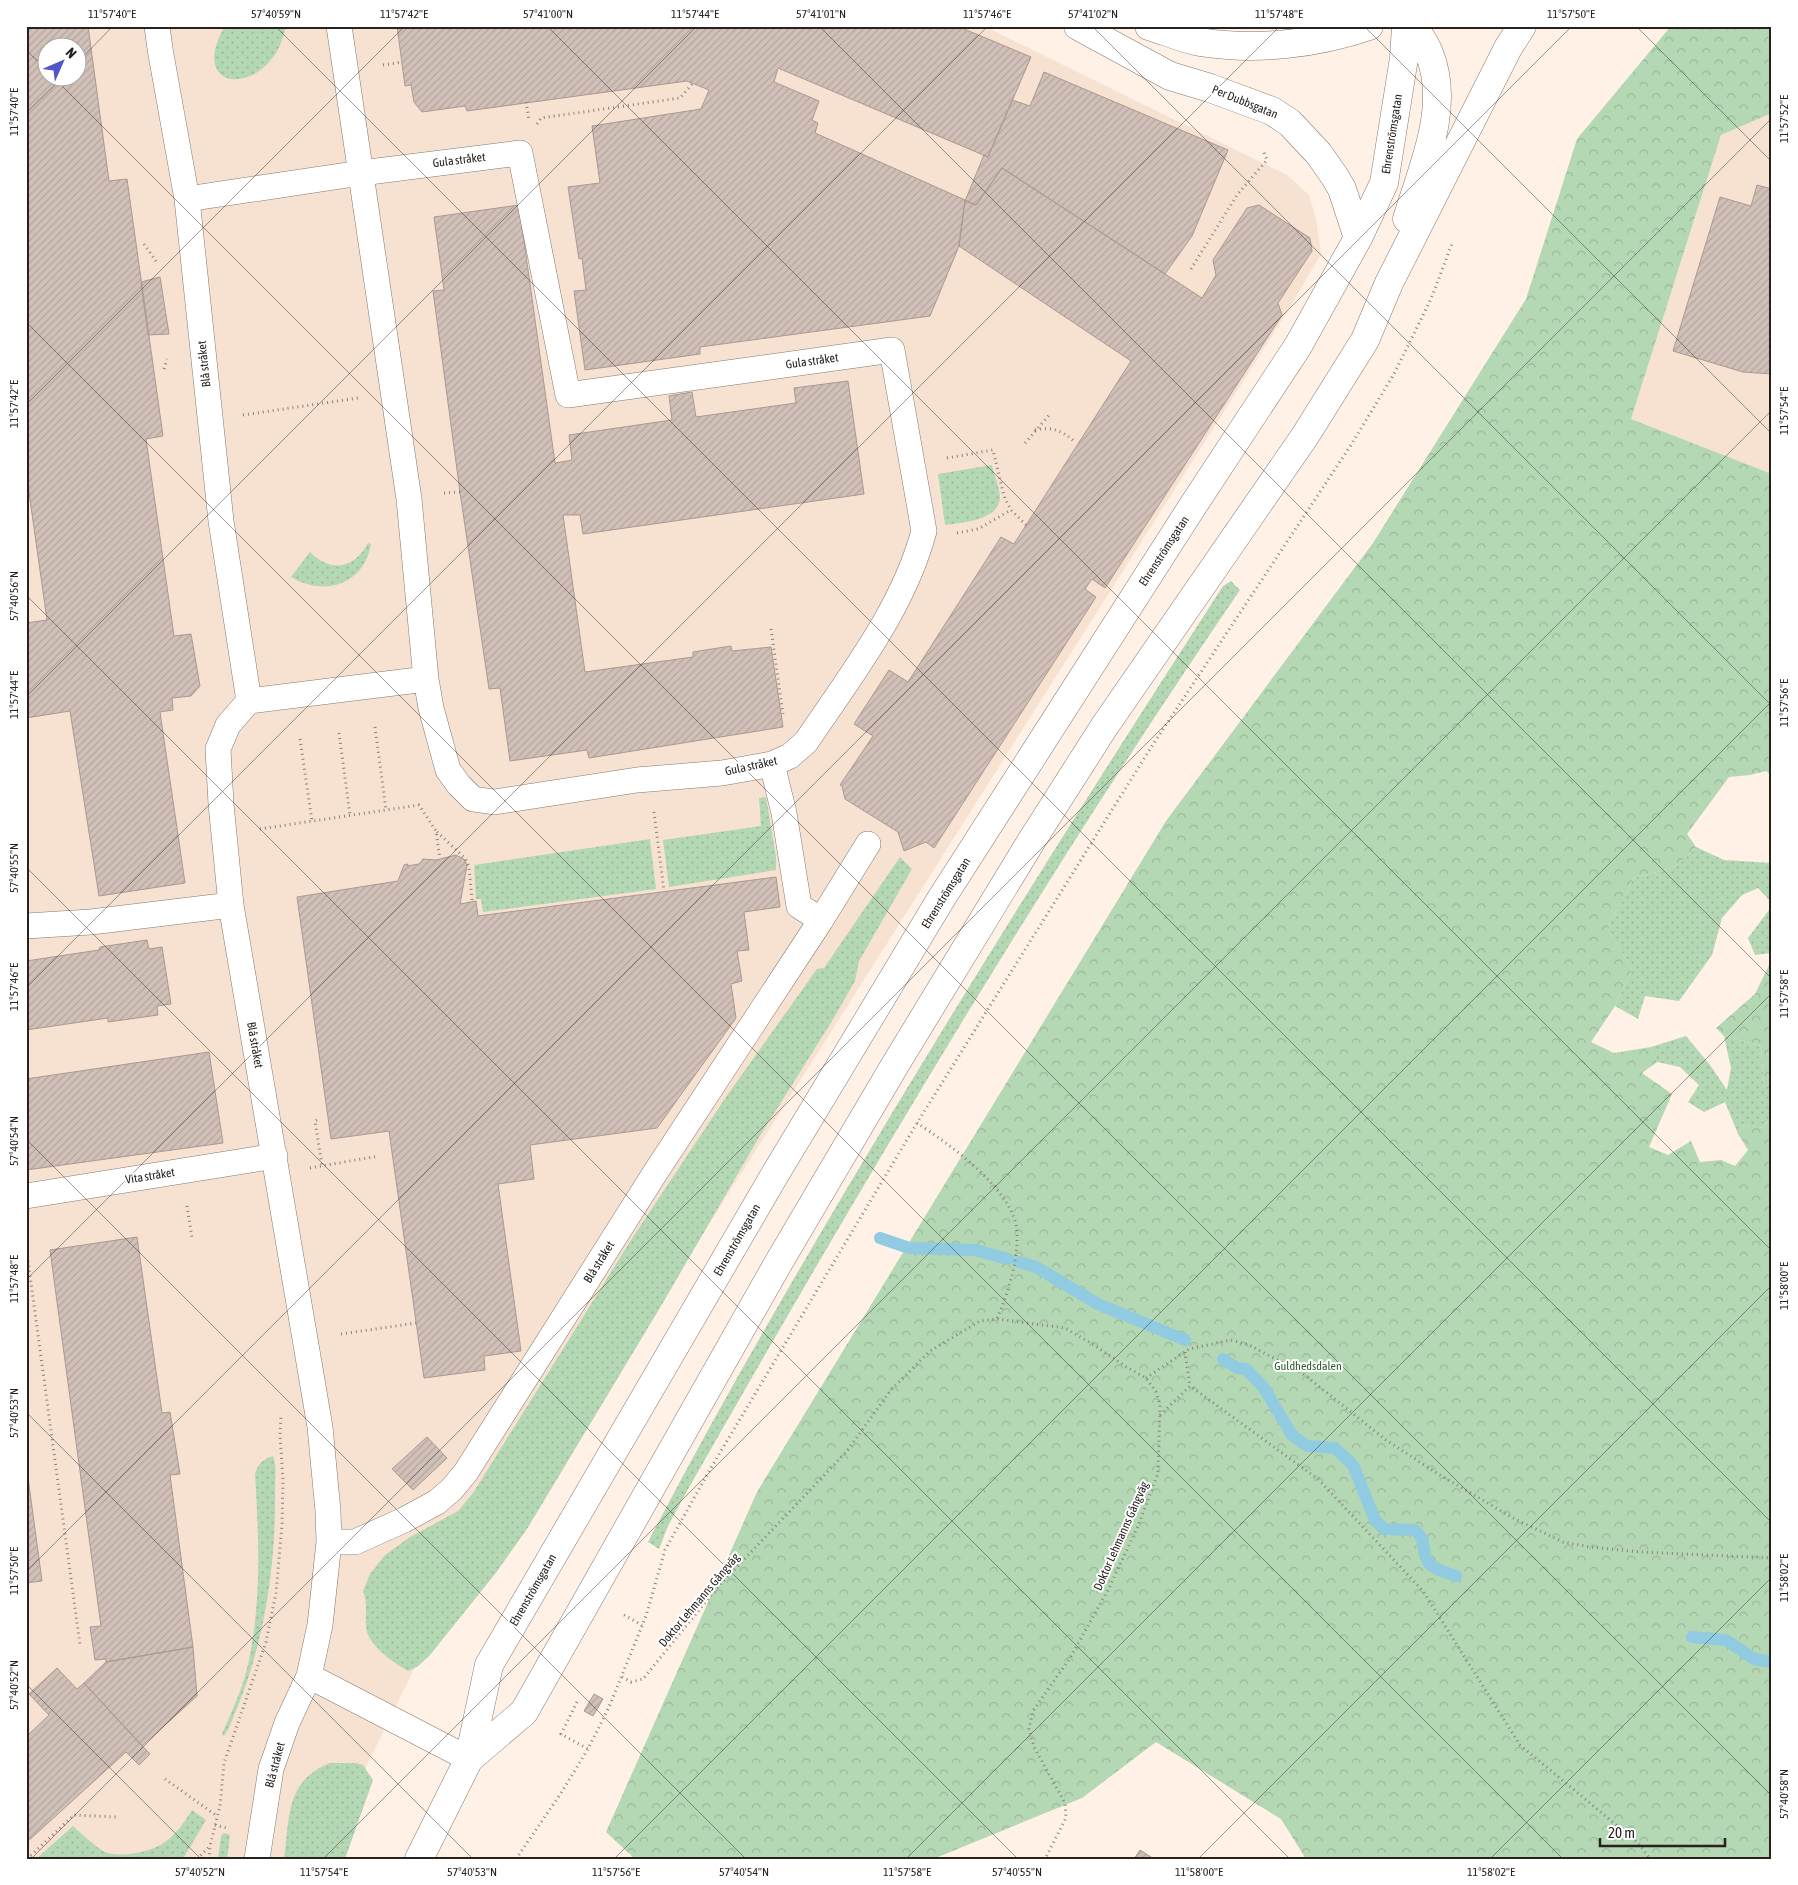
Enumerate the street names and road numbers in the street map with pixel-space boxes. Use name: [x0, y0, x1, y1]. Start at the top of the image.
street label: Per Dubbsgatan: [1210, 82, 1280, 122]
street label: Ehrenströmsgatan: [1379, 93, 1405, 175]
street label: Gula stråket: [432, 150, 487, 170]
street label: Blå stråket: [195, 340, 213, 388]
street label: Gula stråket: [785, 350, 840, 372]
street label: Ehrenströmsgatan: [1136, 513, 1192, 589]
street label: Gula stråket: [724, 754, 779, 778]
street label: Ehrenströmsgatan: [919, 855, 973, 931]
street label: Blå stråket: [244, 1021, 266, 1070]
street label: Vita stråket: [124, 1165, 176, 1187]
street label: Ehrenströmsgatan: [711, 1201, 763, 1279]
street label: Blå stråket: [581, 1238, 618, 1285]
street label: Doktor Lehmanns Gångväg: [1091, 1479, 1152, 1593]
street label: Doktor Lehmanns Gångväg: [656, 1550, 743, 1650]
street label: Ehrenströmsgatan: [507, 1551, 559, 1629]
street label: Blå stråket: [262, 1740, 288, 1789]

